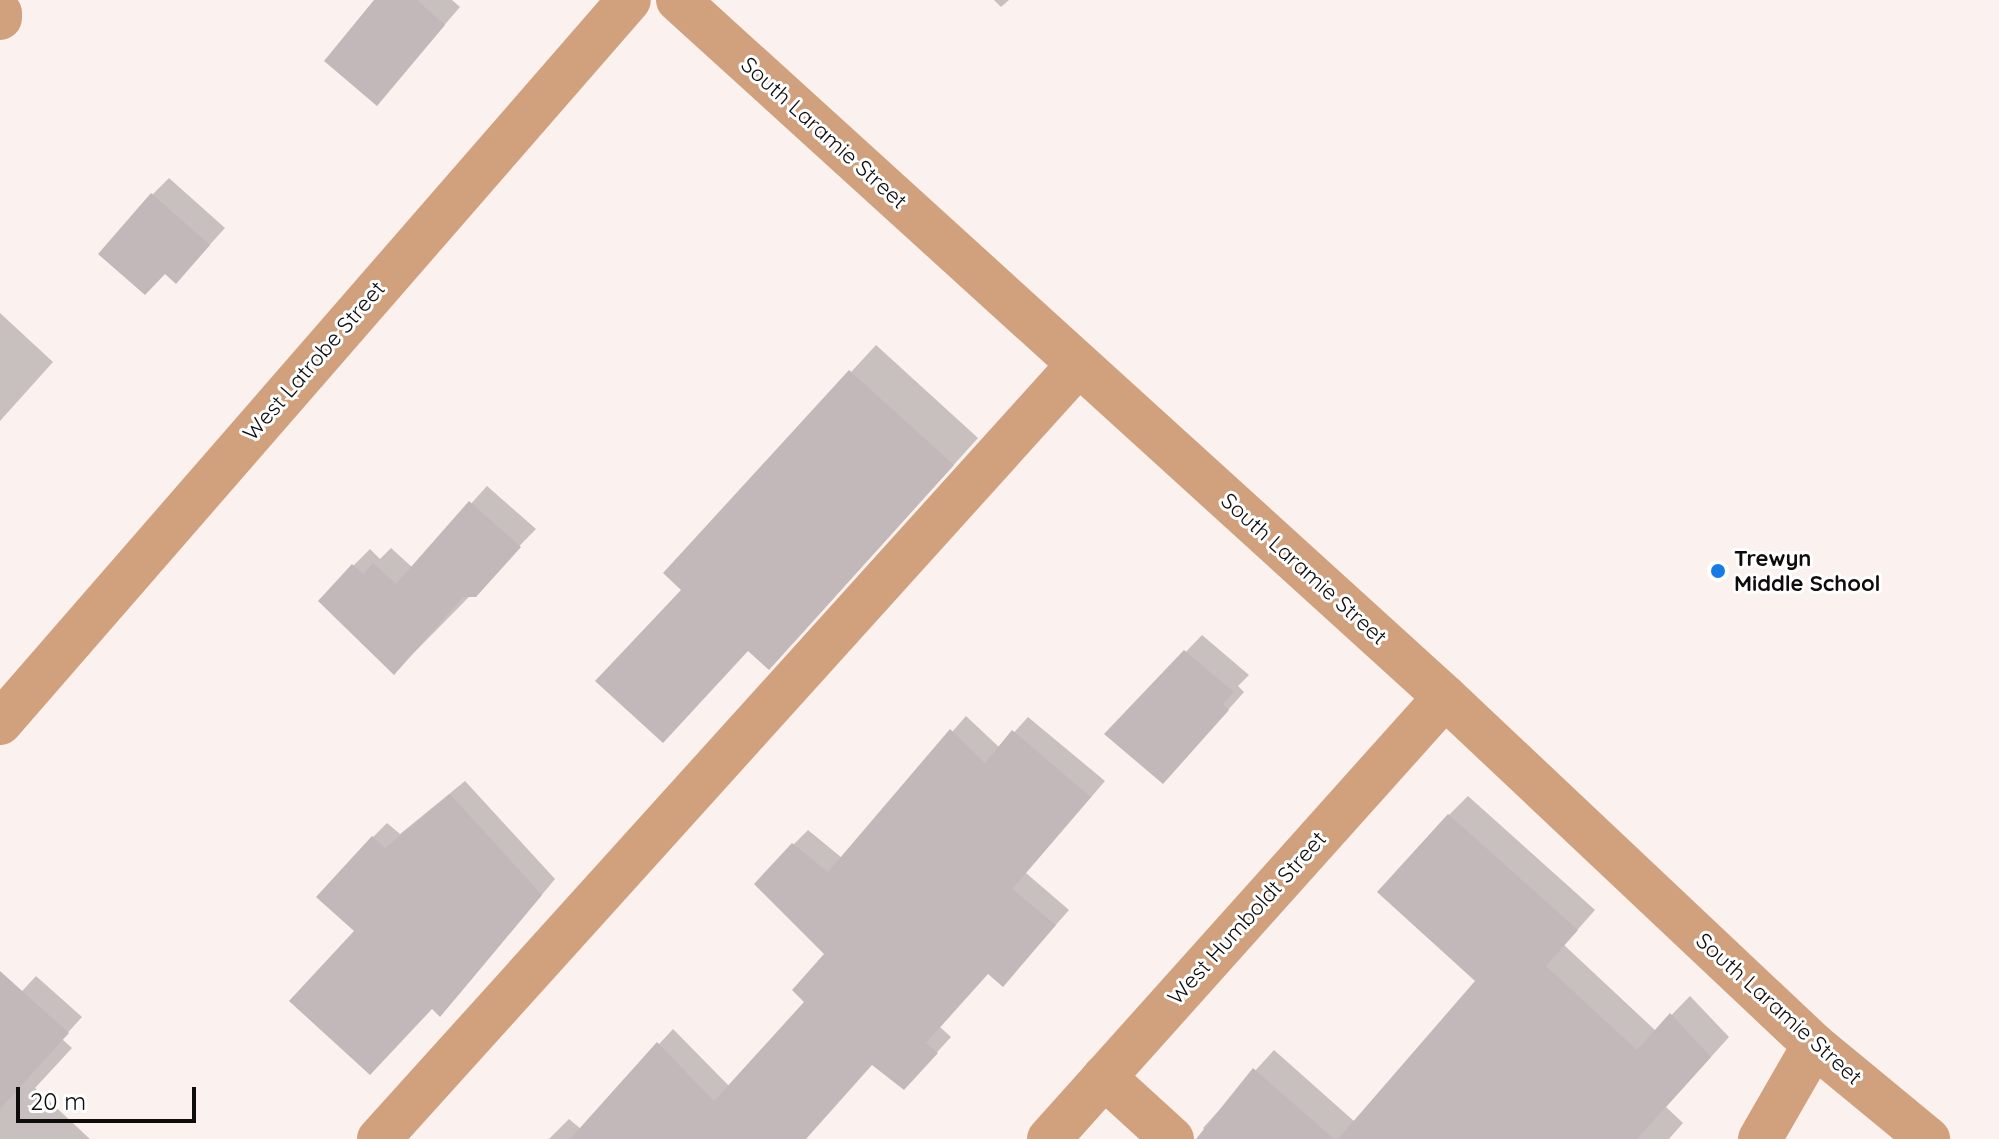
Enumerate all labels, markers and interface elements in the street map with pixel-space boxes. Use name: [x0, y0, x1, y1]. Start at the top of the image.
street label: South Laramie Street: [736, 52, 912, 214]
street label: West Latrobe Street: [238, 276, 390, 446]
street label: South Laramie Street: [1216, 488, 1392, 650]
place label: Trewyn Middle School: [1734, 545, 1881, 596]
marker: Trewyn Middle School: [1709, 562, 1727, 580]
street label: West Humboldt Street: [1162, 826, 1332, 1010]
street label: South Laramie Street: [1691, 928, 1867, 1090]
scale bar: [20, 1071, 200, 1121]
text: 20 m: [30, 1086, 86, 1116]

